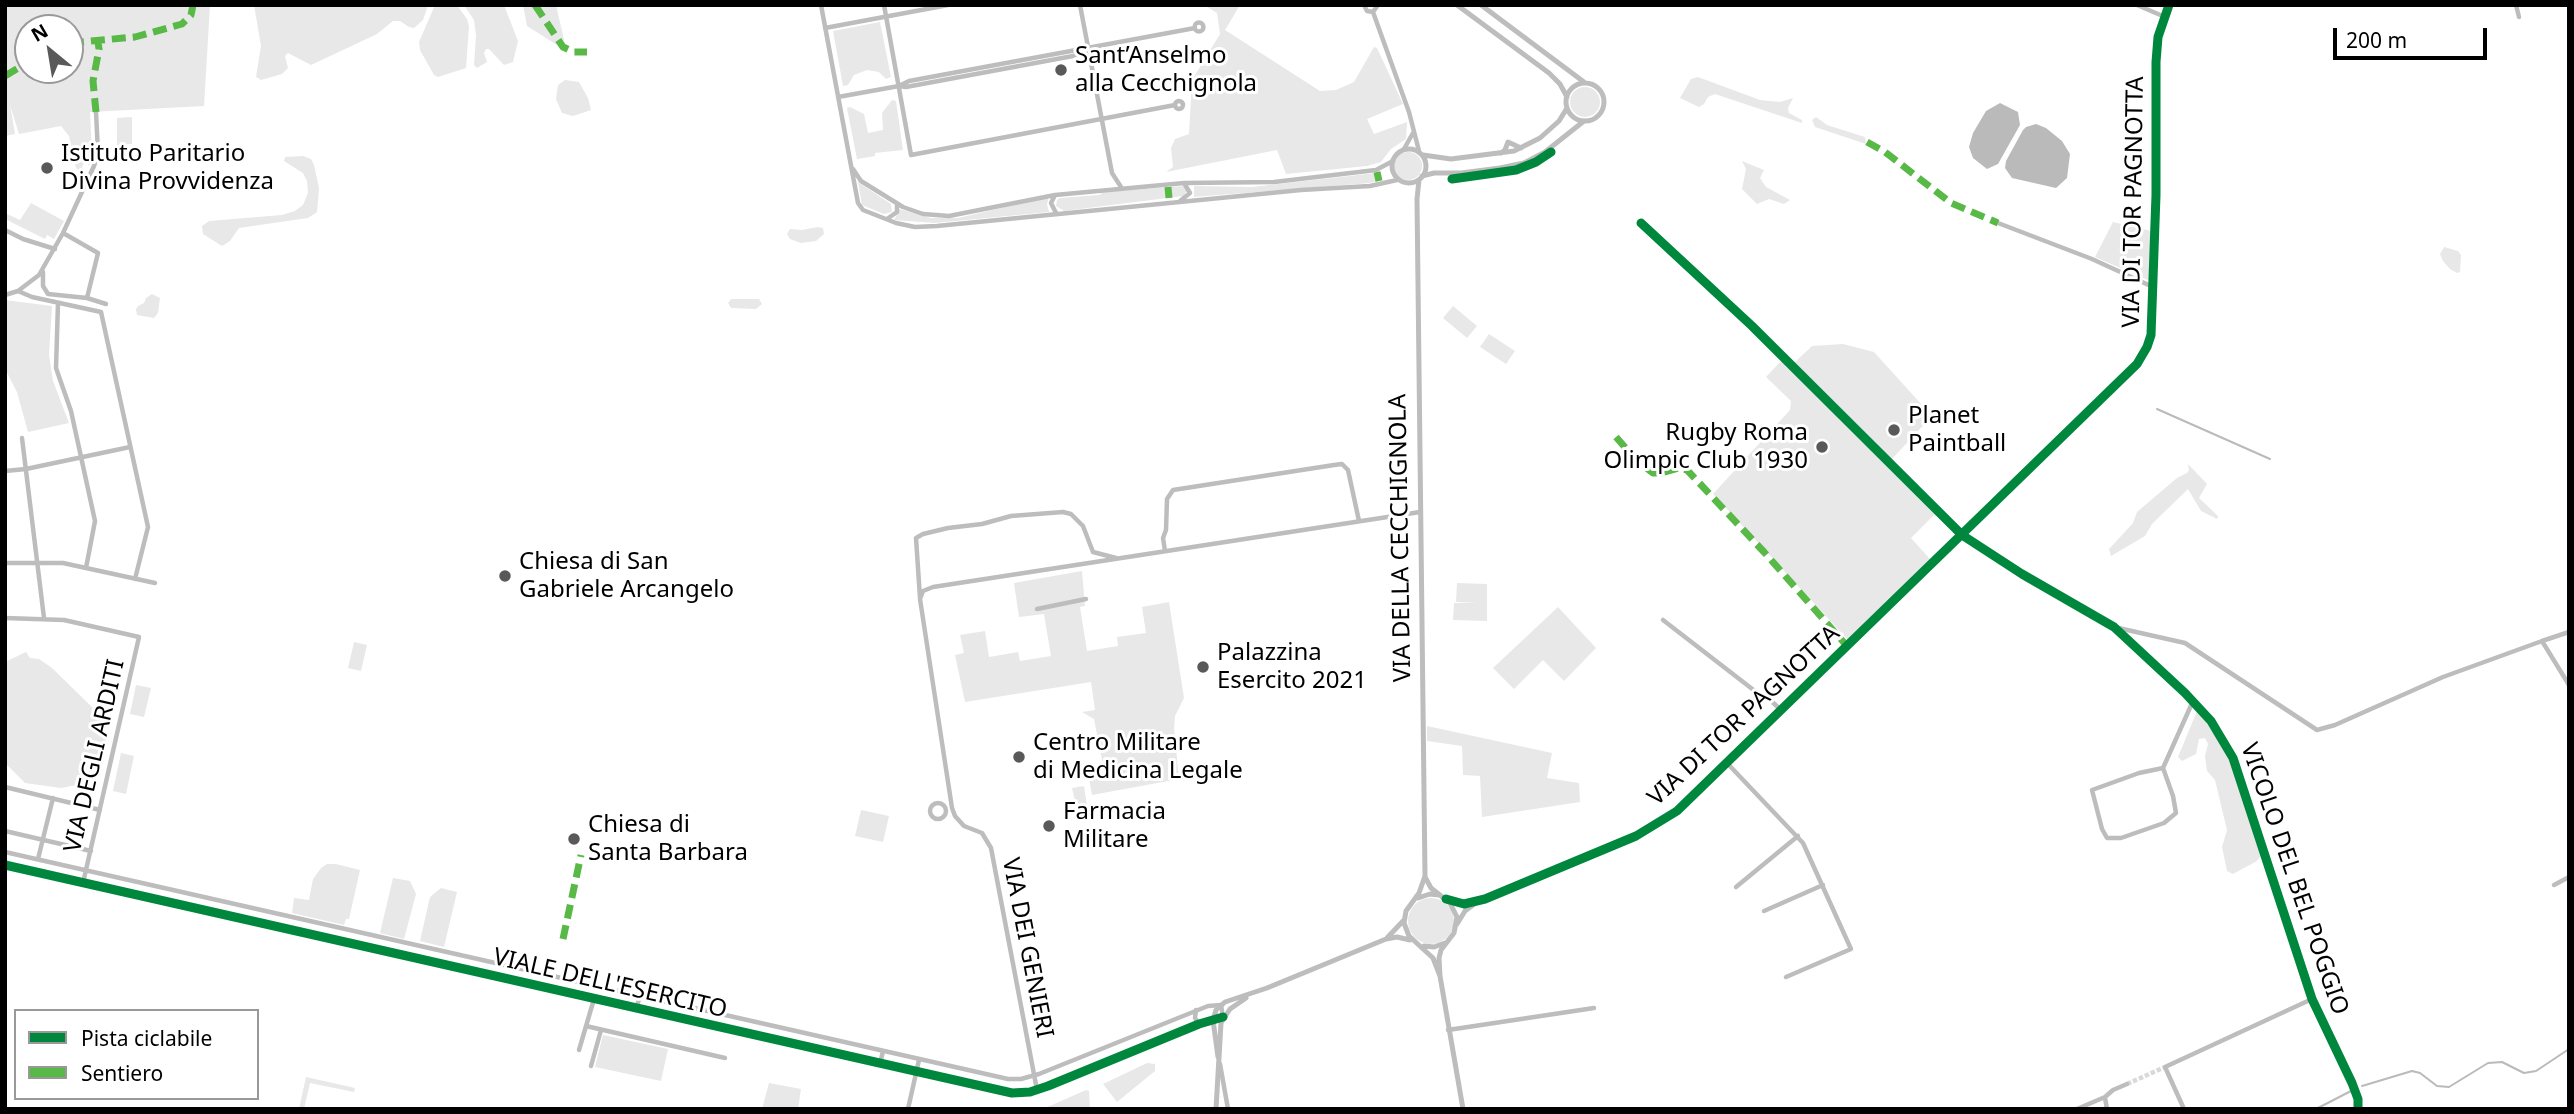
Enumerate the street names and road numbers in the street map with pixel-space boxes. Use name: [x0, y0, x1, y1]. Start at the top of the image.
street label: VIA DI TOR PAGNOTTA: [2117, 76, 2151, 328]
street label: VIA DELLA CECCHIGNOLA: [1384, 394, 1418, 682]
street label: VIA DI TOR PAGNOTTA: [1642, 620, 1846, 812]
street label: VIA DEGLI ARDITI: [59, 657, 131, 855]
street label: VICOLO DEL BEL POGGIO: [2234, 739, 2354, 1019]
street label: VIA DEI GENIERI: [995, 855, 1059, 1041]
street label: VIALE DELL'ESERCITO: [490, 943, 730, 1025]

